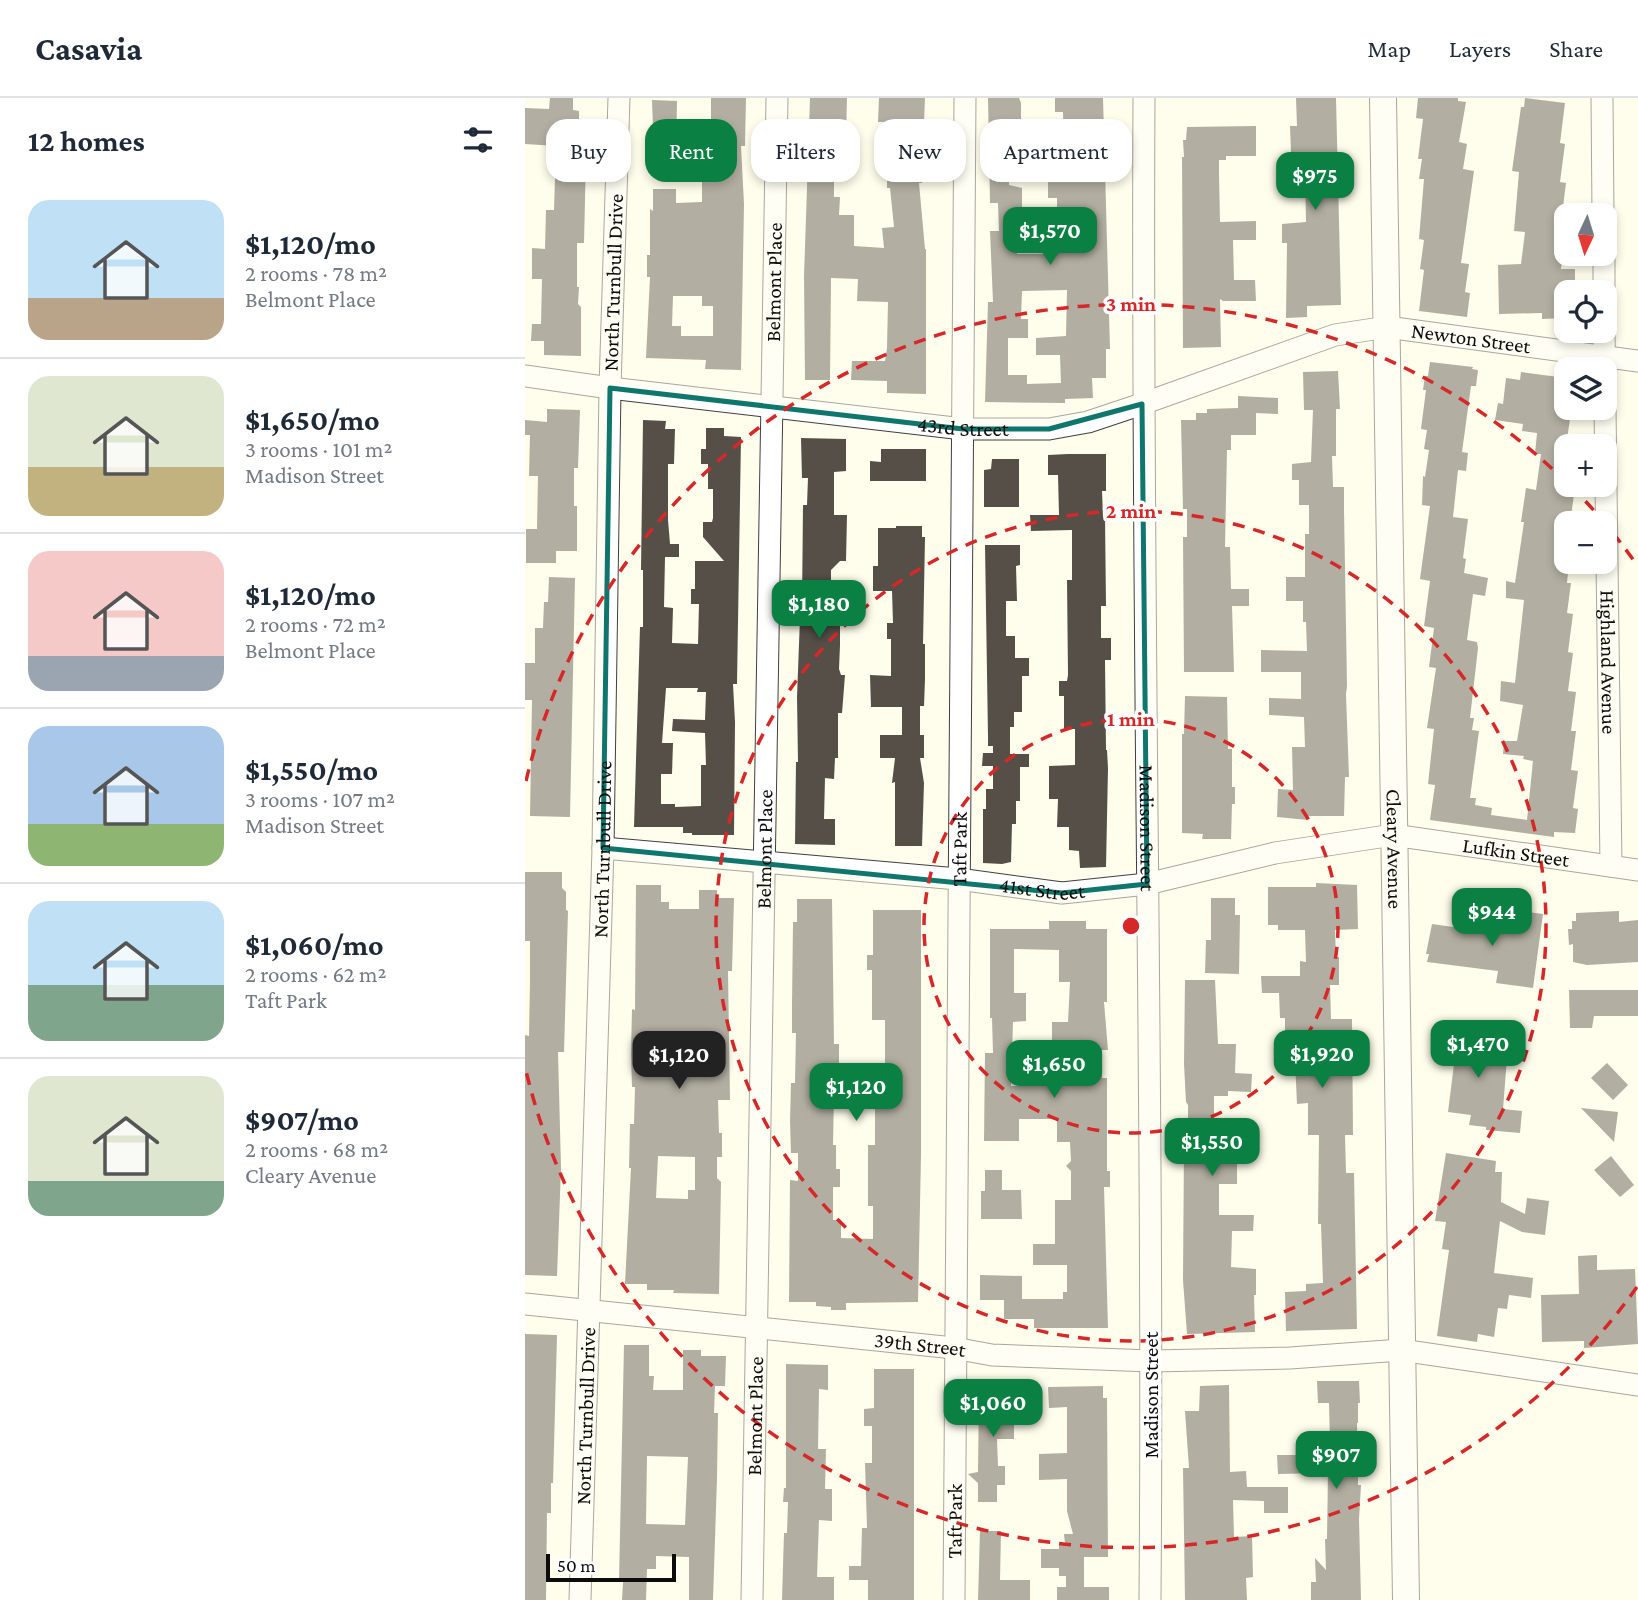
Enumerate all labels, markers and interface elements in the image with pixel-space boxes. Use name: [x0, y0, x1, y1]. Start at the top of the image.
text: Casavia: [35, 30, 142, 67]
text: Map: [1367, 35, 1411, 62]
text: Layers: [1449, 35, 1511, 62]
text: Share: [1549, 35, 1603, 62]
chip: Buy: [546, 119, 631, 182]
chip: Rent: [645, 119, 737, 182]
chip: Filters: [751, 119, 860, 182]
chip: New: [874, 119, 966, 182]
chip: Apartment: [980, 119, 1132, 182]
icon: filters: [459, 121, 497, 159]
text: 12 homes: [28, 124, 145, 157]
pin: $975: [1274, 152, 1356, 212]
text: $975: [1292, 162, 1338, 188]
street label: North Turnbull Drive: [599, 193, 628, 372]
north arrow: [1554, 203, 1617, 266]
map controls: [1554, 203, 1617, 574]
pin: $1,570: [993, 208, 1107, 267]
text: $1,570: [1019, 217, 1081, 243]
street label: Belmont Place: [761, 222, 787, 342]
text: $1,120/mo: [245, 227, 376, 260]
icon: home: [84, 228, 168, 312]
text: 2 rooms · 78 m²: [245, 260, 387, 286]
button: locate: [1554, 280, 1617, 343]
text: Belmont Place: [245, 286, 376, 312]
text: 3 min: [1106, 292, 1156, 316]
street label: Newton Street: [1410, 318, 1533, 358]
button: layers: [1554, 357, 1617, 420]
text: $1,650/mo: [245, 403, 380, 436]
icon: home: [84, 404, 168, 488]
street label: 43rd Street: [916, 412, 1010, 441]
button: +: [1554, 434, 1617, 497]
text: 3 rooms · 101 m²: [245, 436, 392, 462]
text: Madison Street: [245, 462, 384, 488]
text: 2 min: [1106, 499, 1156, 523]
button: −: [1554, 511, 1617, 574]
text: $1,120/mo: [245, 578, 376, 611]
icon: home: [84, 579, 168, 663]
pin: $1,180: [762, 580, 876, 640]
text: $1,180: [788, 590, 850, 616]
street label: Highland Avenue: [1595, 590, 1621, 734]
text: 2 rooms · 72 m²: [245, 611, 386, 637]
text: Belmont Place: [245, 637, 376, 663]
text: 1 min: [1107, 707, 1155, 731]
text: $1,550/mo: [245, 753, 378, 786]
icon: home: [84, 754, 168, 838]
street label: North Turnbull Drive: [588, 760, 616, 938]
street label: Madison Street: [1135, 764, 1160, 893]
text: 3 rooms · 107 m²: [245, 786, 395, 812]
street label: Belmont Place: [752, 789, 777, 909]
street label: Cleary Avenue: [1382, 789, 1407, 909]
street label: Taft Park: [947, 811, 972, 887]
text: Madison Street: [245, 812, 384, 838]
street label: Lufkin Street: [1461, 833, 1572, 872]
street label: 41st Street: [998, 873, 1087, 905]
pin: $944: [1451, 888, 1533, 948]
text: $944: [1468, 898, 1516, 924]
centre of rings: [1119, 914, 1143, 938]
text: $1,060/mo: [245, 928, 384, 961]
icon: home: [84, 929, 168, 1013]
text: 2 rooms · 62 m²: [245, 961, 386, 987]
text: Taft Park: [245, 987, 327, 1013]
pin: $1,470: [1421, 1020, 1535, 1080]
pin: $1,920: [1265, 1030, 1379, 1090]
text: $1,470: [1447, 1030, 1509, 1056]
pin: $1,120: [622, 1032, 736, 1091]
pin: $1,650: [997, 1040, 1111, 1100]
text: $1,920: [1290, 1040, 1354, 1066]
text: $1,120: [649, 1041, 709, 1067]
text: $1,650: [1022, 1050, 1086, 1076]
pin: $1,120: [799, 1063, 913, 1123]
text: $1,120: [826, 1073, 886, 1099]
text: $907/mo: [245, 1103, 359, 1136]
icon: home: [84, 1104, 168, 1188]
pin: $1,550: [1155, 1118, 1269, 1178]
text: $1,550: [1181, 1128, 1243, 1154]
text: 2 rooms · 68 m²: [245, 1136, 388, 1162]
text: Cleary Avenue: [245, 1162, 376, 1188]
street label: North Turnbull Drive: [571, 1327, 600, 1505]
street label: 39th Street: [873, 1328, 969, 1362]
street label: Madison Street: [1139, 1331, 1163, 1458]
street label: Belmont Place: [742, 1356, 768, 1476]
pin: $1,060: [936, 1380, 1050, 1439]
text: $1,060: [960, 1389, 1026, 1415]
pin: $907: [1295, 1432, 1377, 1491]
text: $907: [1312, 1441, 1360, 1467]
street label: Taft Park: [942, 1483, 967, 1559]
scale bar: [546, 1551, 675, 1583]
text: 50 m: [557, 1555, 596, 1576]

